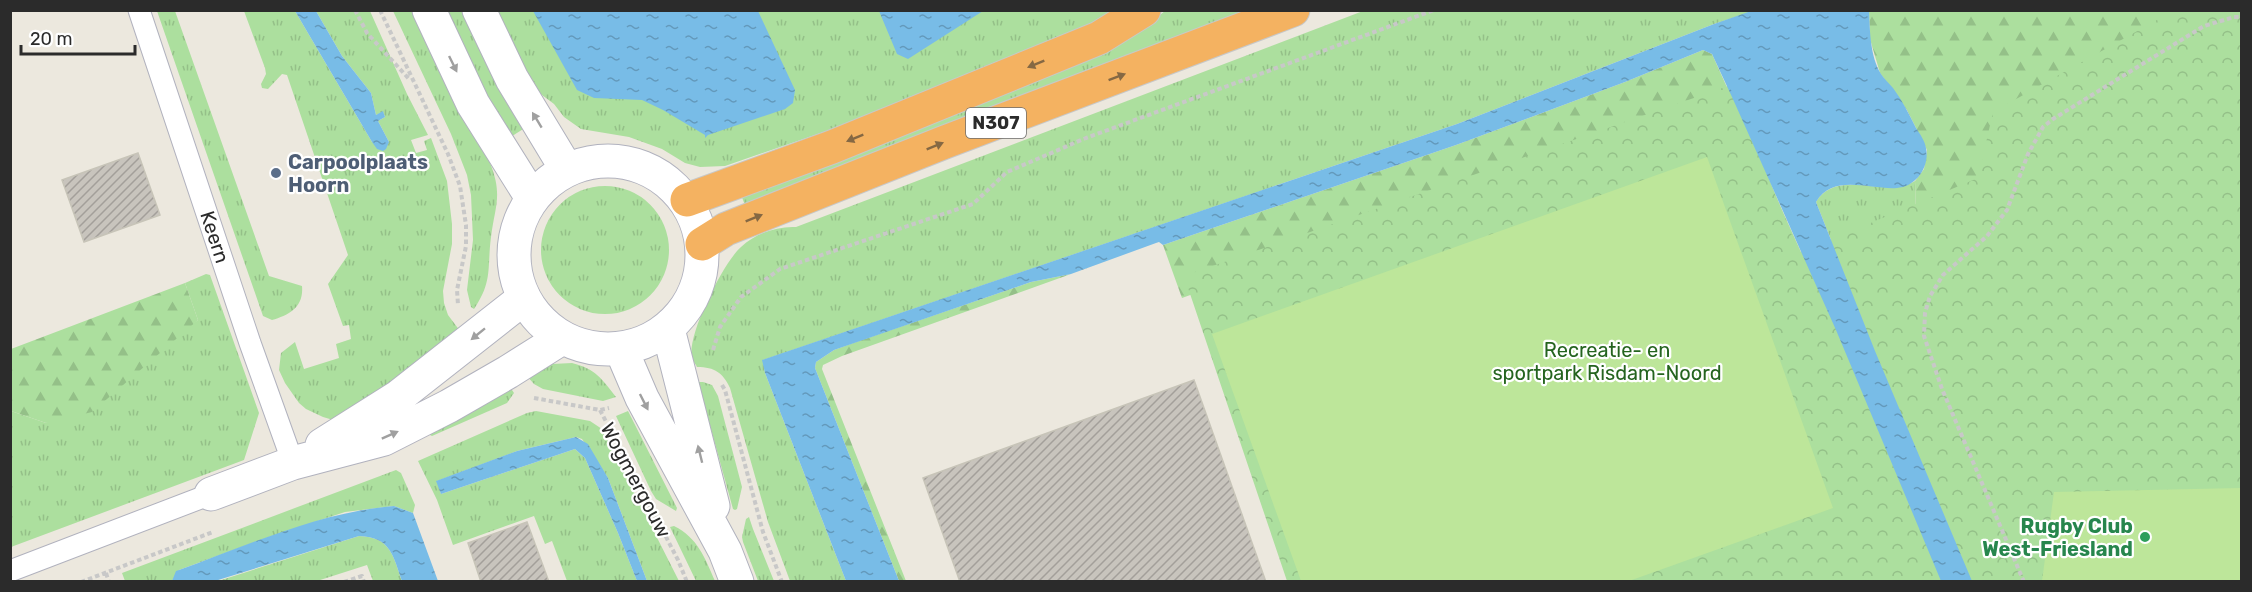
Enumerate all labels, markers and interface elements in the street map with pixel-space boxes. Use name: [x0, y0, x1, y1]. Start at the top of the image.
scale bar: [21, 18, 135, 56]
text: 20 m: [30, 28, 72, 50]
one-way arrow: [449, 55, 458, 72]
one-way arrow: [1027, 60, 1045, 69]
one-way arrow: [1109, 72, 1127, 82]
road number: N307: [966, 108, 1026, 138]
one-way arrow: [531, 112, 542, 128]
one-way arrow: [846, 133, 864, 143]
one-way arrow: [926, 141, 944, 150]
place label: Carpoolplaats Hoorn: [288, 150, 428, 197]
marker: Carpoolplaats Hoorn: [269, 166, 283, 180]
street label: Keern: [195, 208, 235, 266]
one-way arrow: [745, 213, 763, 222]
one-way arrow: [470, 328, 486, 341]
park label: Recreatie- en sportpark Risdam-Noord: [1492, 338, 1722, 385]
one-way arrow: [639, 394, 649, 411]
street label: Wogmergouw: [596, 418, 676, 542]
one-way arrow: [381, 430, 399, 440]
one-way arrow: [695, 444, 705, 463]
place label: Rugby Club West-Friesland: [1982, 514, 2133, 561]
marker: Rugby Club West-Friesland: [2138, 530, 2152, 544]

